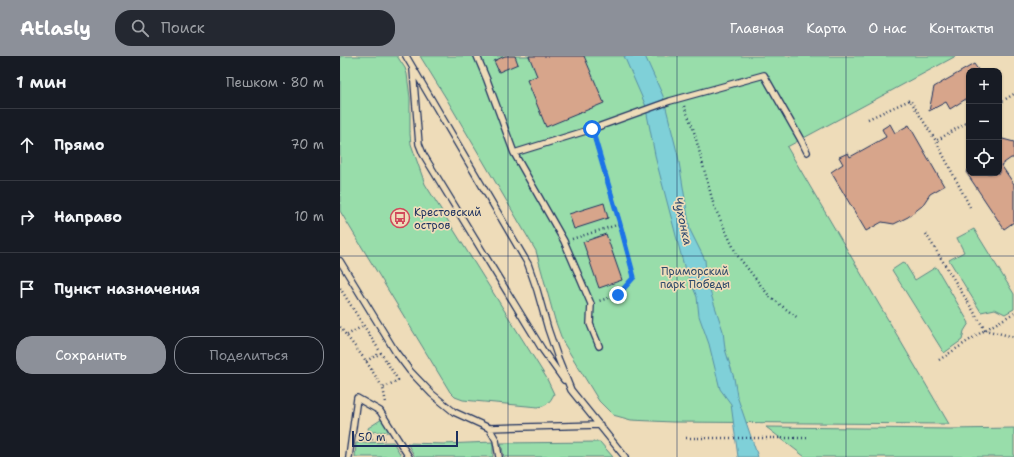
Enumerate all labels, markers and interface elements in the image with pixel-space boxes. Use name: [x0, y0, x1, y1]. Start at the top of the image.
search box: [115, 10, 395, 46]
text: Atlasly: [20, 16, 91, 41]
icon: search: [129, 17, 151, 39]
text: Поиск: [161, 18, 205, 38]
text: Главная: [730, 19, 784, 37]
text: Карта: [806, 19, 846, 37]
text: О нас: [868, 19, 907, 37]
text: Контакты: [929, 19, 994, 37]
map controls: [966, 68, 1002, 176]
button: +: [966, 68, 1002, 104]
text: 1 мин: [16, 71, 66, 93]
text: Пешком · 80 m: [226, 74, 324, 91]
button: −: [966, 104, 1002, 140]
route start: [583, 120, 601, 138]
icon: ahead: [16, 134, 38, 156]
text: Прямо: [54, 135, 104, 155]
text: 70 m: [290, 136, 324, 153]
button: locate: [966, 140, 1002, 176]
water label: Чухонка: [670, 195, 696, 247]
place label: Крестовский остров: [414, 205, 482, 233]
icon: right: [16, 206, 38, 228]
text: Направо: [54, 207, 122, 227]
bus stop icon: Крестовский остров: [389, 207, 411, 229]
text: 10 m: [294, 208, 324, 225]
park label: Приморский парк Победы: [660, 264, 730, 292]
icon: arrive: [16, 278, 38, 300]
text: Пункт назначения: [54, 279, 200, 299]
route end: [609, 286, 627, 304]
button: Сохранить: [16, 336, 166, 374]
button: Поделиться: [174, 336, 324, 374]
scale bar: [352, 429, 458, 448]
text: 50 m: [358, 430, 386, 445]

